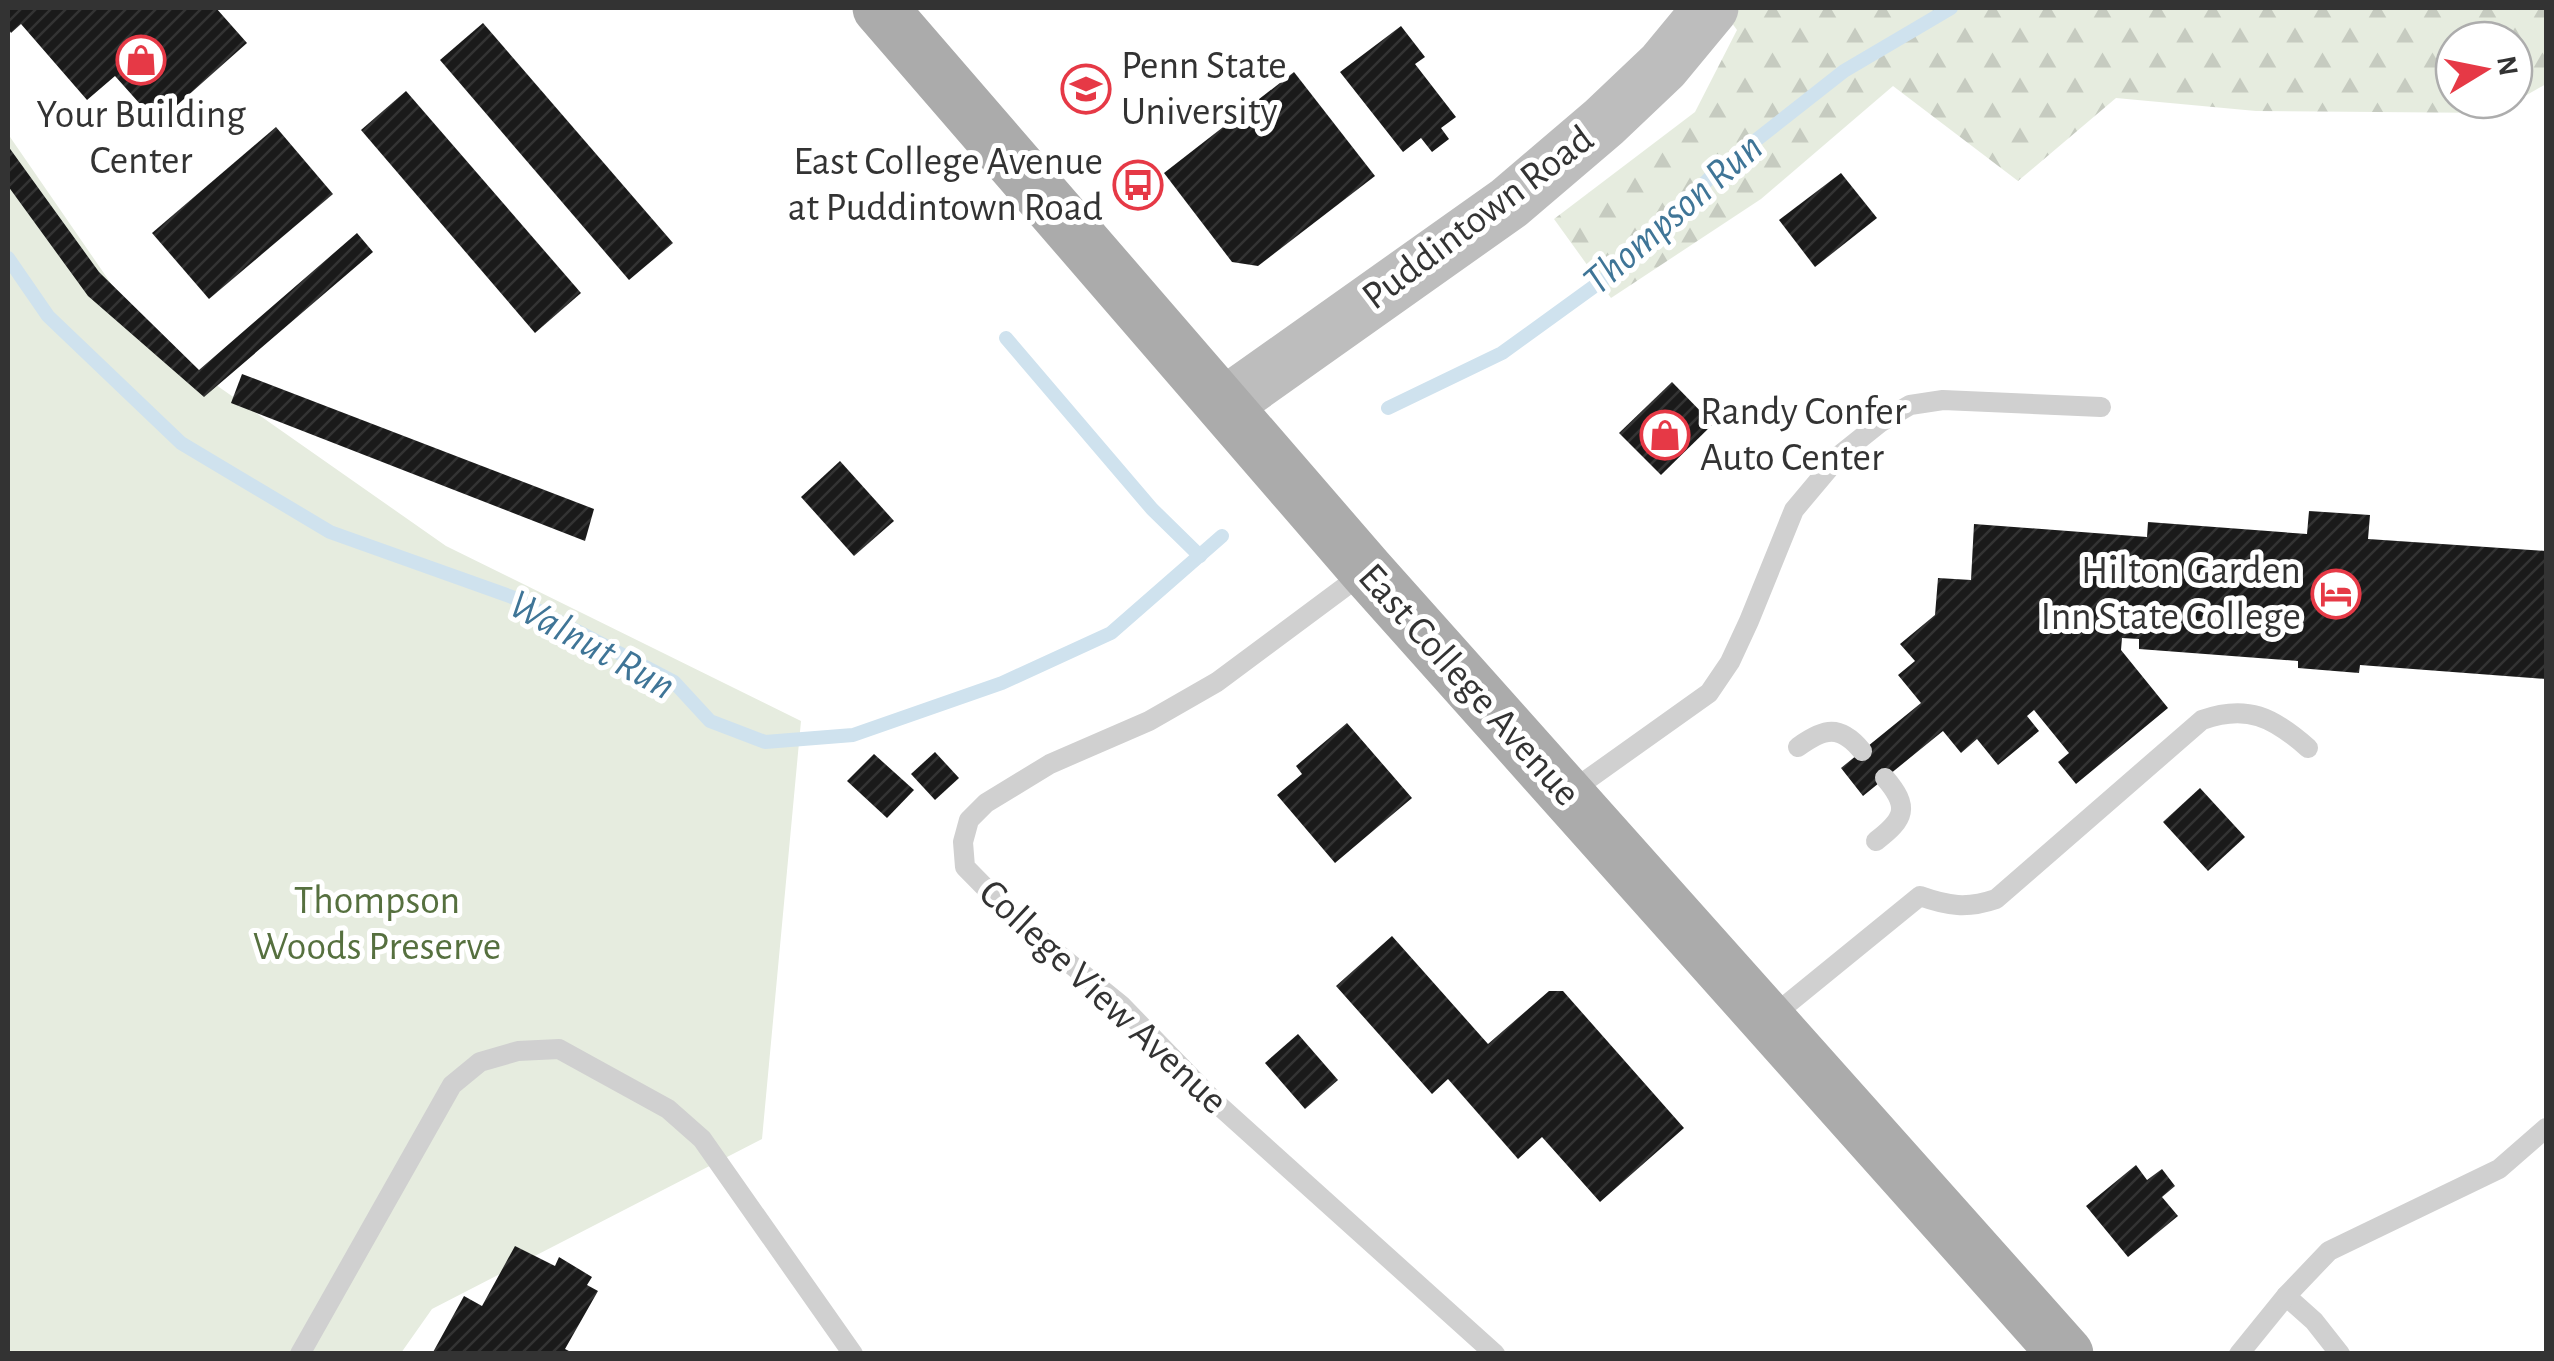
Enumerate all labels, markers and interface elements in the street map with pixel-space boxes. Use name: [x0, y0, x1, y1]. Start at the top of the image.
north arrow: [2434, 20, 2534, 120]
shop icon: Your Building Center: [115, 34, 167, 86]
place label: Penn State University: [1121, 46, 1287, 132]
text: N: [2491, 54, 2522, 78]
school or university icon: Penn State University: [1060, 63, 1112, 115]
place label: Your Building Center: [36, 95, 246, 181]
street label: Puddintown Road: [1355, 119, 1601, 317]
water label: Thompson Run: [1575, 125, 1771, 303]
place label: East College Avenue at Puddintown Road: [788, 142, 1103, 228]
bus stop icon: East College Avenue at Puddintown Road: [1112, 159, 1164, 211]
place label: Randy Confer Auto Center: [1700, 392, 1907, 478]
shop icon: Randy Confer Auto Center: [1639, 409, 1691, 461]
place label: Hilton Garden Inn State College: [2040, 551, 2301, 637]
street label: East College Avenue: [1351, 557, 1587, 813]
hotel icon: Hilton Garden Inn State College: [2310, 568, 2362, 620]
water label: Walnut Run: [502, 582, 682, 708]
street label: College View Avenue: [971, 872, 1235, 1122]
park label: Thompson Woods Preserve: [253, 881, 501, 967]

